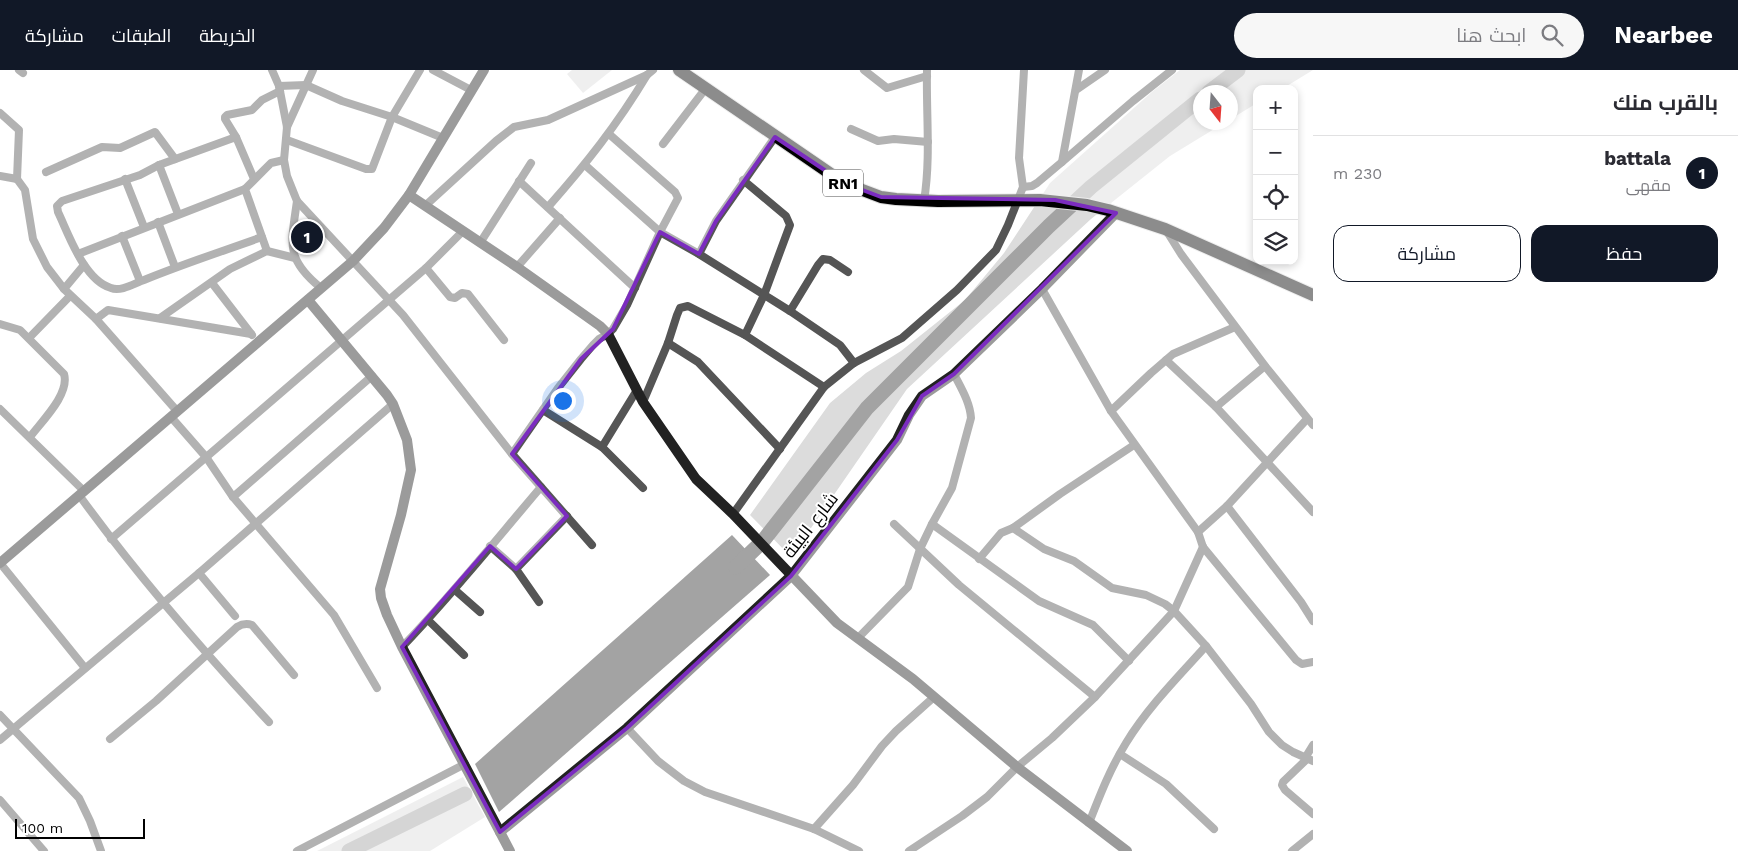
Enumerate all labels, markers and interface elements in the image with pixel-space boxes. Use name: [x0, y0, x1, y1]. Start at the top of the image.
search box: [1234, 13, 1584, 58]
icon: search: [1538, 21, 1566, 49]
text: Nearbee: [1614, 21, 1713, 49]
text: ابحث هنا: [1456, 24, 1526, 47]
text: مشاركة: [25, 25, 84, 46]
text: الطبقات: [112, 25, 171, 46]
text: الخريطة: [199, 25, 256, 46]
north arrow: [1193, 85, 1238, 130]
map controls: [1253, 85, 1298, 265]
button: +: [1253, 85, 1298, 130]
text: بالقرب منك: [1613, 90, 1718, 115]
button: −: [1253, 130, 1298, 175]
text: battala: [1604, 147, 1671, 170]
text: 230 m: [1333, 164, 1382, 183]
text: 1: [1699, 164, 1705, 183]
road number: RN1: [823, 170, 863, 196]
button: locate: [1253, 175, 1298, 220]
text: مقهى: [1626, 176, 1671, 195]
pin: 1: [291, 218, 323, 256]
button: layers: [1253, 220, 1298, 265]
button: مشاركة: [1333, 225, 1521, 282]
button: حفظ: [1531, 225, 1718, 282]
your location: [550, 388, 576, 414]
street label: شارع البيئة: [778, 488, 844, 563]
scale bar: [15, 816, 145, 839]
text: 100 m: [22, 820, 63, 836]

